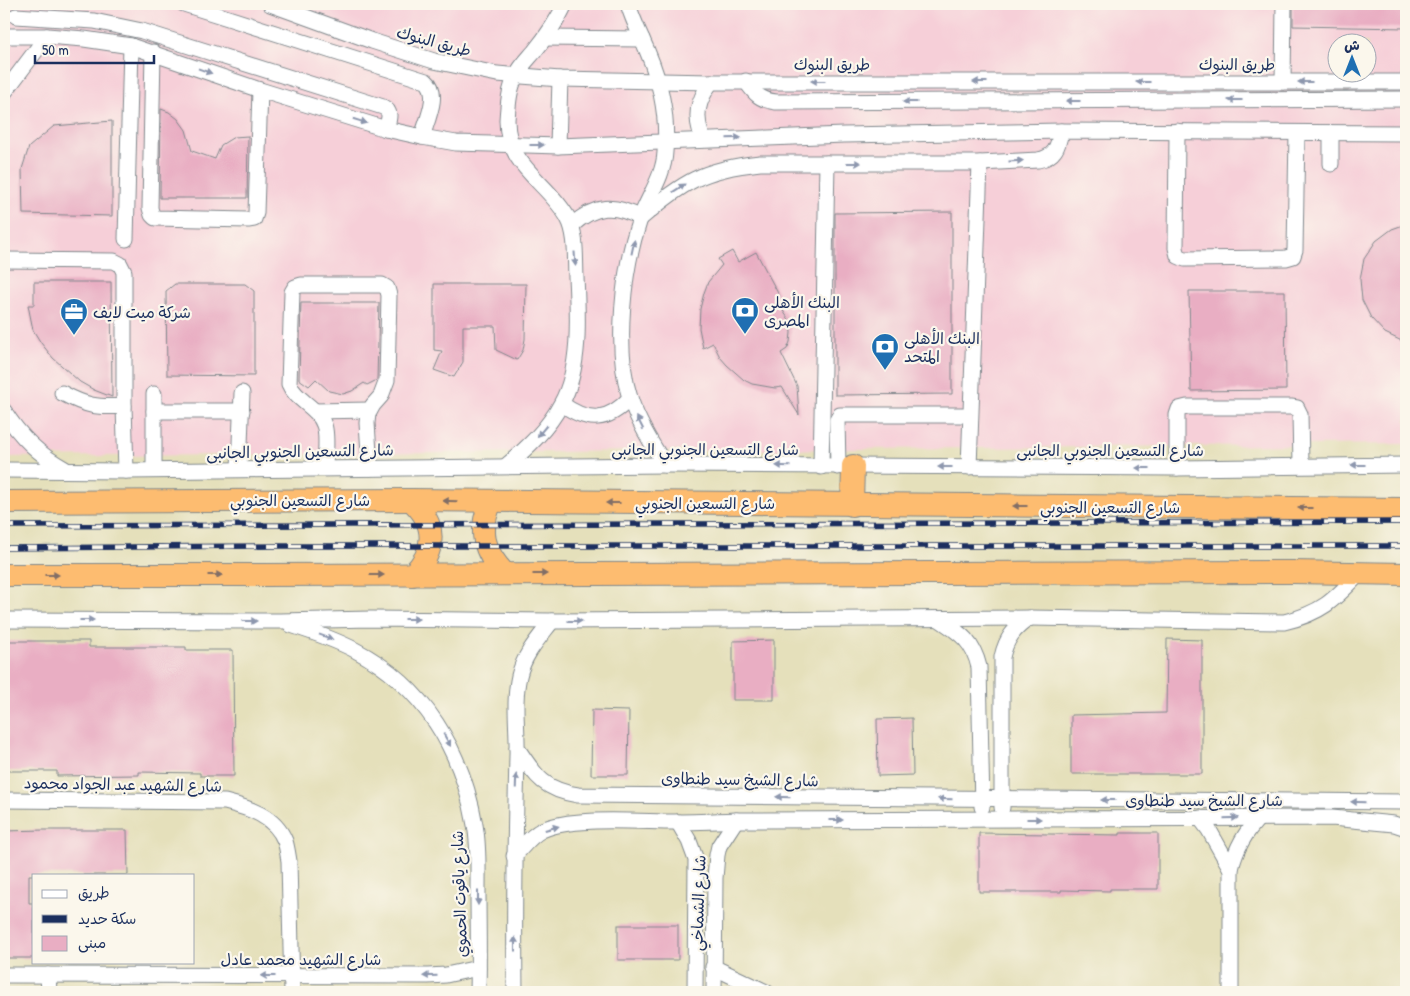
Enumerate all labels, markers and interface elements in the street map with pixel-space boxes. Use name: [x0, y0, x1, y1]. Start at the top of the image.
street label: طريق البنوك: [394, 20, 474, 62]
scale bar: [35, 32, 154, 64]
north arrow: [1328, 32, 1378, 82]
text: ش: [1344, 35, 1360, 54]
text: 50 m: [42, 39, 69, 60]
street label: طريق البنوك: [794, 53, 870, 75]
street label: طريق البنوك: [1199, 53, 1275, 75]
one-way arrow: [198, 67, 213, 75]
one-way arrow: [809, 77, 825, 85]
one-way arrow: [972, 78, 988, 86]
one-way arrow: [1134, 78, 1150, 86]
one-way arrow: [1297, 78, 1313, 86]
one-way arrow: [1227, 96, 1243, 104]
one-way arrow: [1064, 97, 1080, 105]
one-way arrow: [902, 98, 918, 106]
one-way arrow: [352, 117, 367, 125]
one-way arrow: [727, 134, 743, 142]
one-way arrow: [529, 141, 545, 149]
one-way arrow: [1008, 157, 1024, 165]
one-way arrow: [846, 159, 862, 167]
one-way arrow: [672, 183, 685, 193]
one-way arrow: [629, 239, 637, 254]
one-way arrow: [571, 251, 579, 267]
place label: البنك الأهلى المصرى: [764, 291, 840, 331]
bank icon: البنك الأهلى المصرى: [730, 296, 760, 335]
office icon: شركة ميت لايف: [59, 297, 89, 336]
place label: شركة ميت لايف: [93, 301, 191, 323]
place label: البنك الأهلى المتحد: [904, 327, 980, 367]
bank icon: البنك الأهلى المتحد: [870, 332, 900, 371]
one-way arrow: [636, 416, 644, 430]
one-way arrow: [537, 424, 548, 437]
street label: شارع التسعين الجنوبي الجانبى: [206, 438, 394, 468]
street label: شارع التسعين الجنوبي الجانبى: [611, 438, 799, 464]
street label: شارع التسعين الجنوبي الجانبى: [1016, 439, 1204, 465]
one-way arrow: [1349, 461, 1365, 469]
one-way arrow: [774, 462, 790, 470]
one-way arrow: [937, 463, 953, 471]
one-way arrow: [1134, 464, 1150, 472]
street label: شارع التسعين الجنوبي: [230, 489, 370, 515]
street label: شارع التسعين الجنوبي: [635, 492, 775, 518]
street label: شارع التسعين الجنوبي: [1040, 496, 1180, 522]
one-way arrow: [442, 497, 458, 505]
one-way arrow: [604, 499, 620, 507]
one-way arrow: [1012, 502, 1028, 510]
one-way arrow: [1297, 504, 1313, 512]
one-way arrow: [532, 570, 548, 578]
one-way arrow: [45, 571, 61, 579]
one-way arrow: [207, 571, 223, 579]
one-way arrow: [370, 571, 386, 579]
one-way arrow: [405, 615, 421, 623]
one-way arrow: [80, 616, 96, 624]
one-way arrow: [242, 617, 258, 625]
one-way arrow: [567, 617, 583, 625]
one-way arrow: [319, 633, 334, 641]
one-way arrow: [443, 733, 451, 747]
street label: شارع الشيخ سيد طنطاوى: [661, 767, 819, 792]
street label: شارع الشهيد عبد الجواد محمود: [24, 771, 222, 798]
one-way arrow: [513, 773, 521, 789]
street label: شارع الشيخ سيد طنطاوى: [1125, 789, 1283, 812]
one-way arrow: [774, 793, 790, 801]
one-way arrow: [937, 795, 953, 803]
one-way arrow: [1099, 796, 1115, 804]
one-way arrow: [1349, 798, 1365, 806]
one-way arrow: [1224, 813, 1240, 821]
one-way arrow: [1026, 815, 1042, 823]
one-way arrow: [829, 816, 845, 824]
one-way arrow: [545, 823, 560, 831]
street label: شارع ياقوت الحموي: [446, 830, 473, 958]
street label: شارع الشماخي: [685, 855, 715, 952]
legend: [32, 874, 195, 964]
text: طريق: [78, 882, 110, 903]
one-way arrow: [474, 890, 482, 906]
text: سكة حديد: [78, 908, 136, 929]
text: مبنى: [78, 932, 106, 953]
one-way arrow: [511, 935, 519, 951]
street label: شارع الشهيد محمد عادل: [221, 948, 382, 971]
one-way arrow: [260, 972, 276, 980]
one-way arrow: [422, 972, 438, 980]

